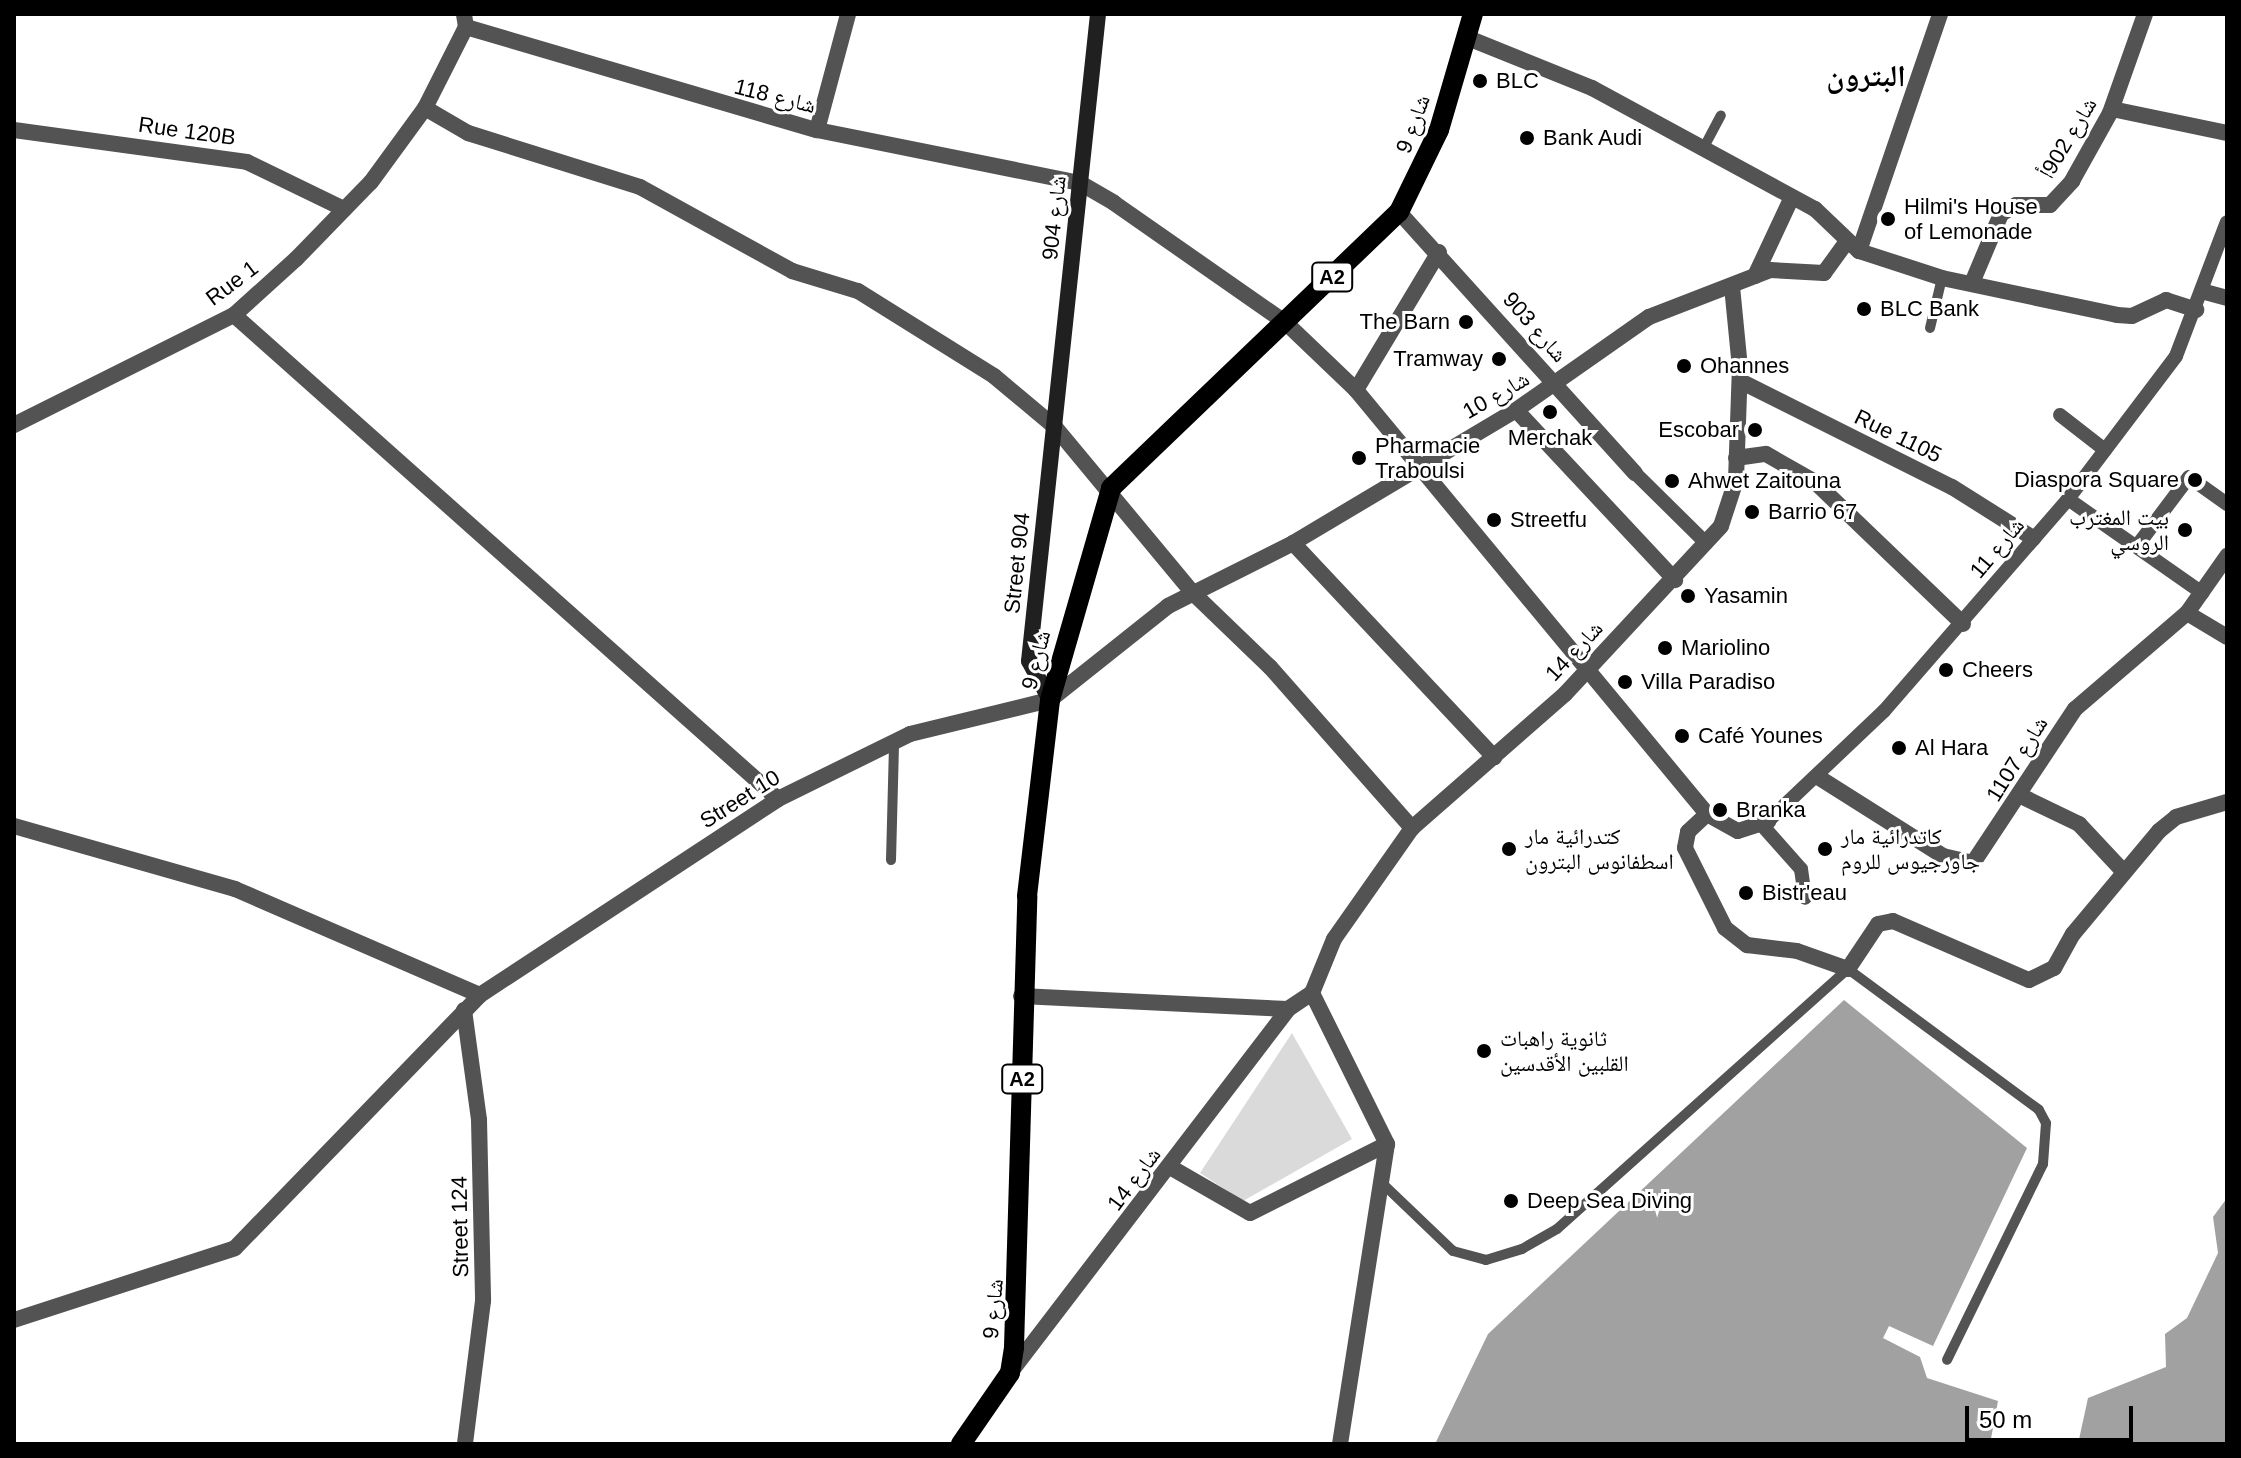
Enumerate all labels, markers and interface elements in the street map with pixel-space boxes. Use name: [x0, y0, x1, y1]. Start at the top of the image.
district label: البترون: [1826, 58, 1906, 94]
place label: BLC: [1496, 68, 1539, 94]
marker: BLC: [1471, 72, 1489, 90]
street label: شارع 118: [732, 73, 818, 119]
street label: شارع 9: [1390, 91, 1436, 157]
street label: شارع 902أ: [2034, 93, 2102, 183]
street label: Rue 120B: [137, 111, 237, 151]
place label: Bank Audi: [1543, 125, 1643, 151]
marker: Bank Audi: [1518, 129, 1536, 147]
street label: شارع 904: [1036, 175, 1072, 261]
place label: Hilmi's House of Lemonade: [1904, 193, 2038, 244]
marker: Hilmi's House of Lemonade: [1879, 210, 1897, 228]
street label: Rue 1: [201, 255, 263, 311]
road number: A2: [1310, 261, 1354, 293]
street label: شارع 903: [1497, 286, 1573, 368]
place label: BLC Bank: [1880, 296, 1979, 322]
marker: BLC Bank: [1855, 300, 1873, 318]
place label: The Barn: [1360, 309, 1450, 335]
marker: The Barn: [1457, 313, 1475, 331]
place label: Tramway: [1393, 346, 1483, 372]
marker: Tramway: [1490, 350, 1508, 368]
place label: Ohannes: [1700, 353, 1789, 379]
marker: Ohannes: [1675, 357, 1693, 375]
street label: شارع 10: [1458, 365, 1534, 425]
marker: Merchak: [1541, 403, 1559, 421]
street label: Rue 1105: [1850, 404, 1946, 468]
place label: Escobar: [1658, 417, 1739, 443]
marker: Escobar: [1746, 421, 1764, 439]
place label: Merchak: [1508, 425, 1592, 451]
place label: Pharmacie Traboulsi: [1375, 432, 1480, 484]
marker: Pharmacie Traboulsi: [1350, 449, 1368, 467]
place label: Diaspora Square: [2014, 467, 2179, 493]
place label: Ahwet Zaitouna: [1688, 468, 1841, 494]
marker: Diaspora Square: [2186, 471, 2204, 489]
marker: Ahwet Zaitouna: [1663, 472, 1681, 490]
place label: Barrio 67: [1768, 499, 1857, 525]
marker: Barrio 67: [1743, 503, 1761, 521]
place label: بيت المغترب الروسي: [2069, 504, 2169, 556]
place label: Streetfu: [1510, 507, 1587, 533]
street label: Street 904: [999, 511, 1035, 615]
marker: Streetfu: [1485, 511, 1503, 529]
street label: شارع 11: [1964, 512, 2030, 584]
marker: بيت المغترب الروسي: [2176, 521, 2194, 539]
place label: Yasamin: [1704, 583, 1788, 609]
marker: Yasamin: [1679, 587, 1697, 605]
street label: شارع 14: [1540, 616, 1608, 686]
street label: شارع 9: [1016, 628, 1056, 692]
place label: Mariolino: [1681, 635, 1770, 661]
marker: Mariolino: [1656, 639, 1674, 657]
place label: Cheers: [1962, 657, 2033, 683]
marker: Cheers: [1937, 661, 1955, 679]
place label: Villa Paradiso: [1641, 669, 1775, 695]
marker: Villa Paradiso: [1616, 673, 1634, 691]
street label: شارع 1107: [1981, 712, 2053, 806]
place label: Café Younes: [1698, 723, 1823, 749]
marker: Café Younes: [1673, 727, 1691, 745]
place label: Al Hara: [1915, 735, 1988, 761]
marker: Al Hara: [1890, 739, 1908, 757]
street label: Street 10: [695, 764, 785, 834]
place label: Branka: [1736, 797, 1806, 823]
marker: Branka: [1711, 801, 1729, 819]
place label: كتدرائية مار اسطفانوس البترون: [1525, 823, 1674, 874]
place label: كاتدرائية مار جاورجيوس للروم: [1841, 823, 1980, 874]
marker: كتدرائية مار اسطفانوس البترون: [1500, 840, 1518, 858]
marker: كاتدرائية مار جاورجيوس للروم: [1816, 840, 1834, 858]
place label: Bistr'eau: [1762, 880, 1847, 906]
marker: Bistr'eau: [1737, 884, 1755, 902]
place label: ثانوية راهبات القلبين الأقدسين: [1500, 1025, 1629, 1076]
marker: ثانوية راهبات القلبين الأقدسين: [1475, 1042, 1493, 1060]
road number: A2: [1000, 1063, 1044, 1095]
street label: شارع 14: [1102, 1142, 1166, 1216]
street label: Street 124: [446, 1176, 474, 1278]
place label: Deep Sea Diving: [1527, 1188, 1692, 1214]
marker: Deep Sea Diving: [1502, 1192, 1520, 1210]
street label: شارع 9: [977, 1278, 1009, 1340]
scale bar: [1969, 1390, 2137, 1440]
text: 50 m: [1979, 1406, 2032, 1433]

